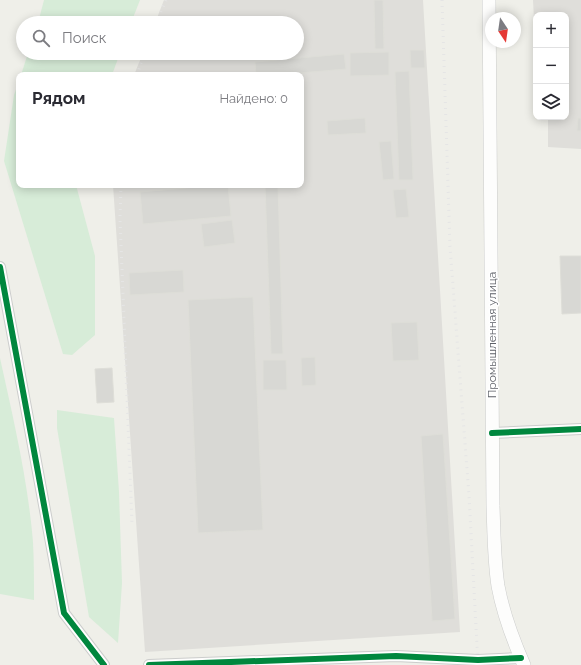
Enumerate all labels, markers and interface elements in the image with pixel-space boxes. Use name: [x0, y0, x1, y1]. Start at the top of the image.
north arrow: [485, 12, 521, 48]
map controls: [533, 12, 569, 120]
button: +: [533, 12, 569, 48]
search box: [16, 16, 304, 60]
icon: search: [30, 27, 52, 49]
text: Поиск: [62, 29, 107, 47]
button: −: [533, 48, 569, 84]
button: layers: [533, 84, 569, 120]
text: Рядом: [32, 88, 85, 108]
text: Найдено: 0: [219, 91, 288, 106]
street label: Промышленная улица: [485, 272, 499, 398]

